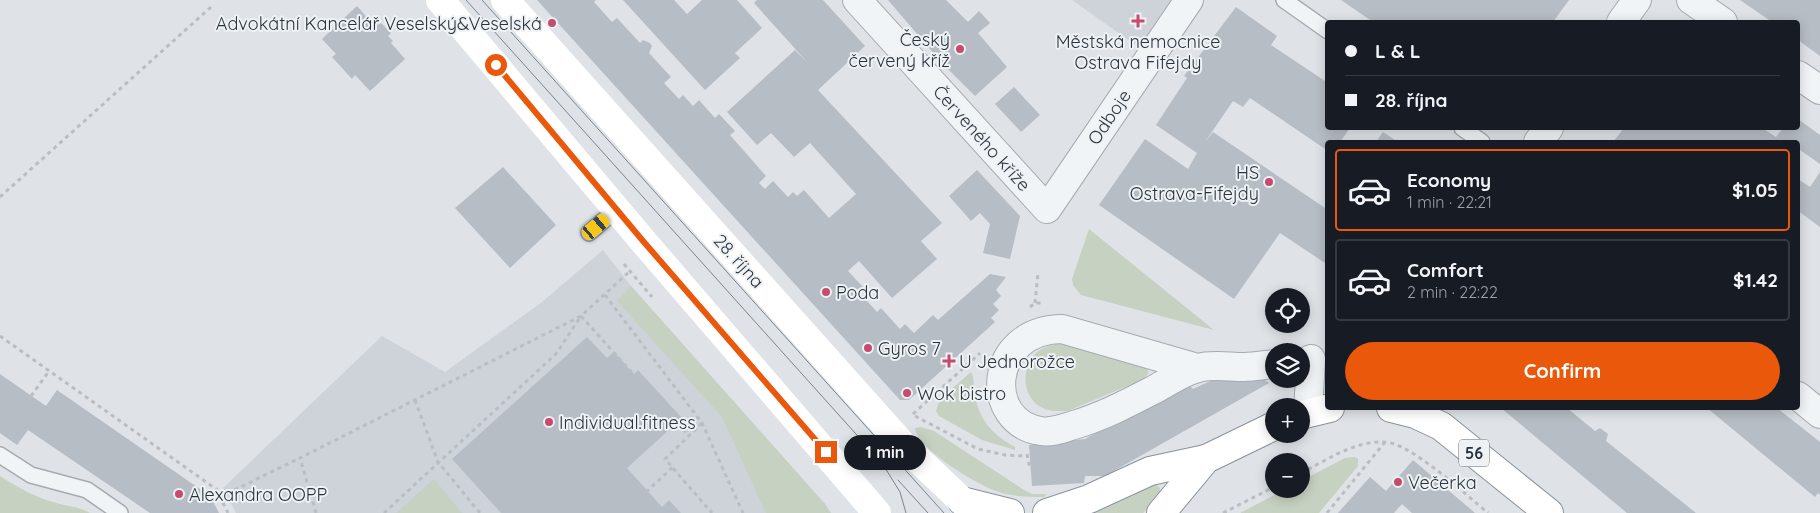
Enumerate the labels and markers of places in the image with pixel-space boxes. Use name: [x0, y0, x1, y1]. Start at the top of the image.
place label: Advokátní Kancelář Veselský&Veselská: [216, 12, 542, 35]
marker: Městská nemocnice Ostrava Fifejdy: [1131, 14, 1145, 28]
marker: Advokátní Kancelář Veselský&Veselská: [546, 17, 558, 29]
place label: Český červený kříž: [849, 28, 950, 72]
place label: Městská nemocnice Ostrava Fifejdy: [1056, 30, 1220, 74]
marker: Český červený kříž: [954, 43, 966, 55]
place label: HS Ostrava-Fifejdy: [1130, 161, 1259, 205]
marker: HS Ostrava-Fifejdy: [1263, 176, 1275, 188]
place label: Poda: [836, 281, 879, 304]
marker: Poda: [820, 286, 832, 298]
place label: Gyros 7: [878, 337, 941, 360]
marker: Gyros 7: [862, 342, 874, 354]
place label: U Jednorožce: [959, 350, 1075, 373]
marker: U Jednorožce: [943, 355, 955, 367]
place label: Wok bistro: [917, 382, 1006, 405]
marker: Wok bistro: [901, 387, 913, 399]
place label: Individual.fitness: [559, 411, 696, 434]
marker: Individual.fitness: [543, 416, 555, 428]
place label: Večerka: [1408, 471, 1477, 494]
marker: Večerka: [1392, 476, 1404, 488]
place label: Alexandra OOPP: [189, 483, 327, 506]
marker: Alexandra OOPP: [173, 488, 185, 500]

